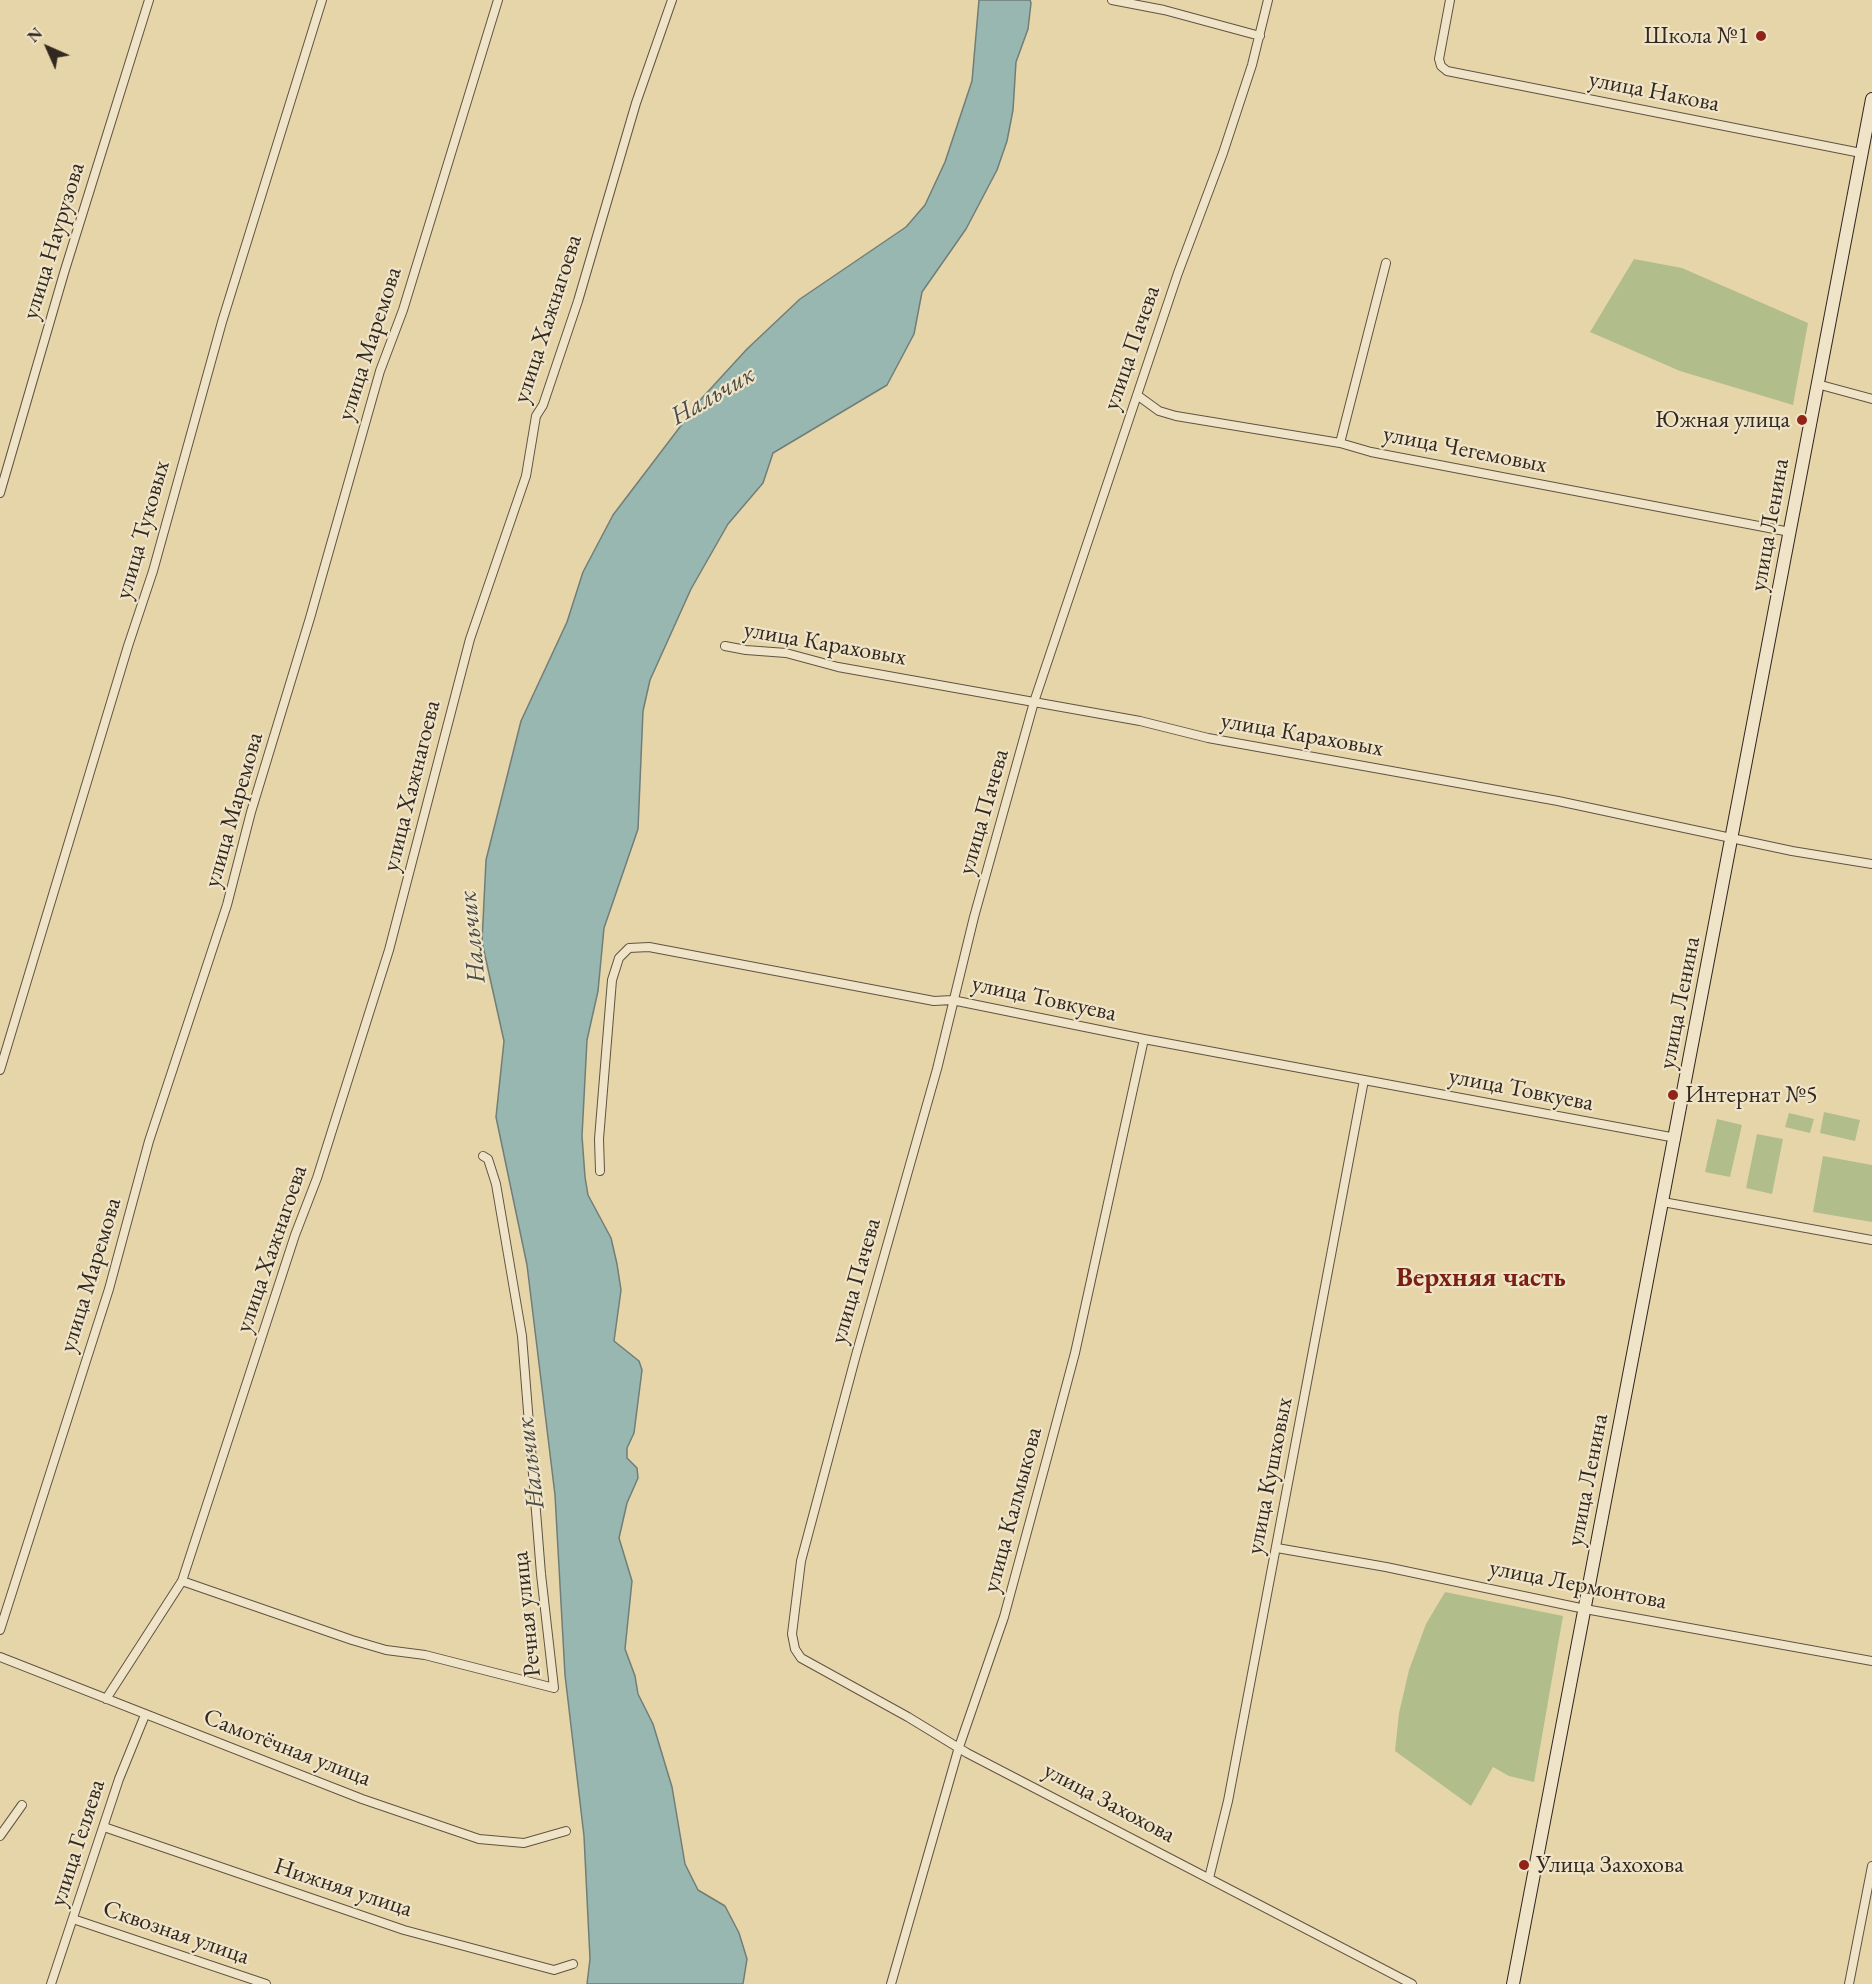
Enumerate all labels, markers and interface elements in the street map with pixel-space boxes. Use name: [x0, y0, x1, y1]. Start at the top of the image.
north arrow: [18, 18, 78, 78]
place label: Школа №1: [1644, 22, 1749, 50]
text: N: [23, 23, 47, 47]
marker: Школа №1: [1754, 29, 1768, 43]
street label: улица Накова: [1586, 65, 1722, 119]
street label: улица Наурузова: [16, 159, 92, 323]
street label: улица Хажнагоева: [507, 231, 589, 407]
street label: улица Маремова: [332, 263, 408, 425]
street label: улица Пачева: [1097, 282, 1167, 414]
water label: Нальчик: [665, 359, 761, 433]
place label: Южная улица: [1655, 406, 1790, 434]
marker: Южная улица: [1795, 413, 1809, 427]
street label: улица Чегемовых: [1381, 420, 1549, 480]
street label: улица Ленина: [1744, 456, 1796, 594]
street label: улица Туковых: [109, 457, 177, 603]
street label: улица Караховых: [741, 616, 909, 672]
street label: улица Хажнагоева: [377, 697, 447, 875]
street label: улица Караховых: [1218, 707, 1386, 763]
street label: улица Маремова: [198, 729, 270, 891]
street label: улица Пачева: [952, 746, 1016, 878]
water label: Нальчик: [453, 889, 493, 985]
street label: улица Ленина: [1653, 934, 1707, 1072]
street label: улица Товкуева: [969, 970, 1119, 1028]
street label: улица Товкуева: [1446, 1062, 1596, 1118]
place label: Интернат №5: [1685, 1081, 1817, 1109]
marker: Интернат №5: [1666, 1088, 1680, 1102]
street label: улица Хажнагоева: [230, 1161, 314, 1337]
street label: улица Маремова: [54, 1194, 128, 1356]
street label: улица Пачева: [824, 1215, 888, 1347]
district label: Верхняя часть: [1396, 1263, 1566, 1295]
street label: улица Кушховых: [1241, 1395, 1299, 1557]
street label: улица Ленина: [1561, 1411, 1615, 1549]
water label: Нальчик: [510, 1415, 552, 1511]
street label: улица Калмыкова: [977, 1424, 1049, 1596]
street label: Речная улица: [506, 1550, 548, 1678]
street label: улица Лермонтова: [1487, 1554, 1669, 1616]
street label: Самотёчная улица: [199, 1703, 375, 1793]
street label: улица Захохова: [1038, 1756, 1180, 1850]
street label: улица Геляева: [44, 1776, 112, 1910]
place label: Улица Захохова: [1536, 1851, 1684, 1879]
street label: Нижняя улица: [270, 1852, 416, 1924]
marker: Улица Захохова: [1517, 1858, 1531, 1872]
street label: Сквозная улица: [99, 1894, 253, 1972]

